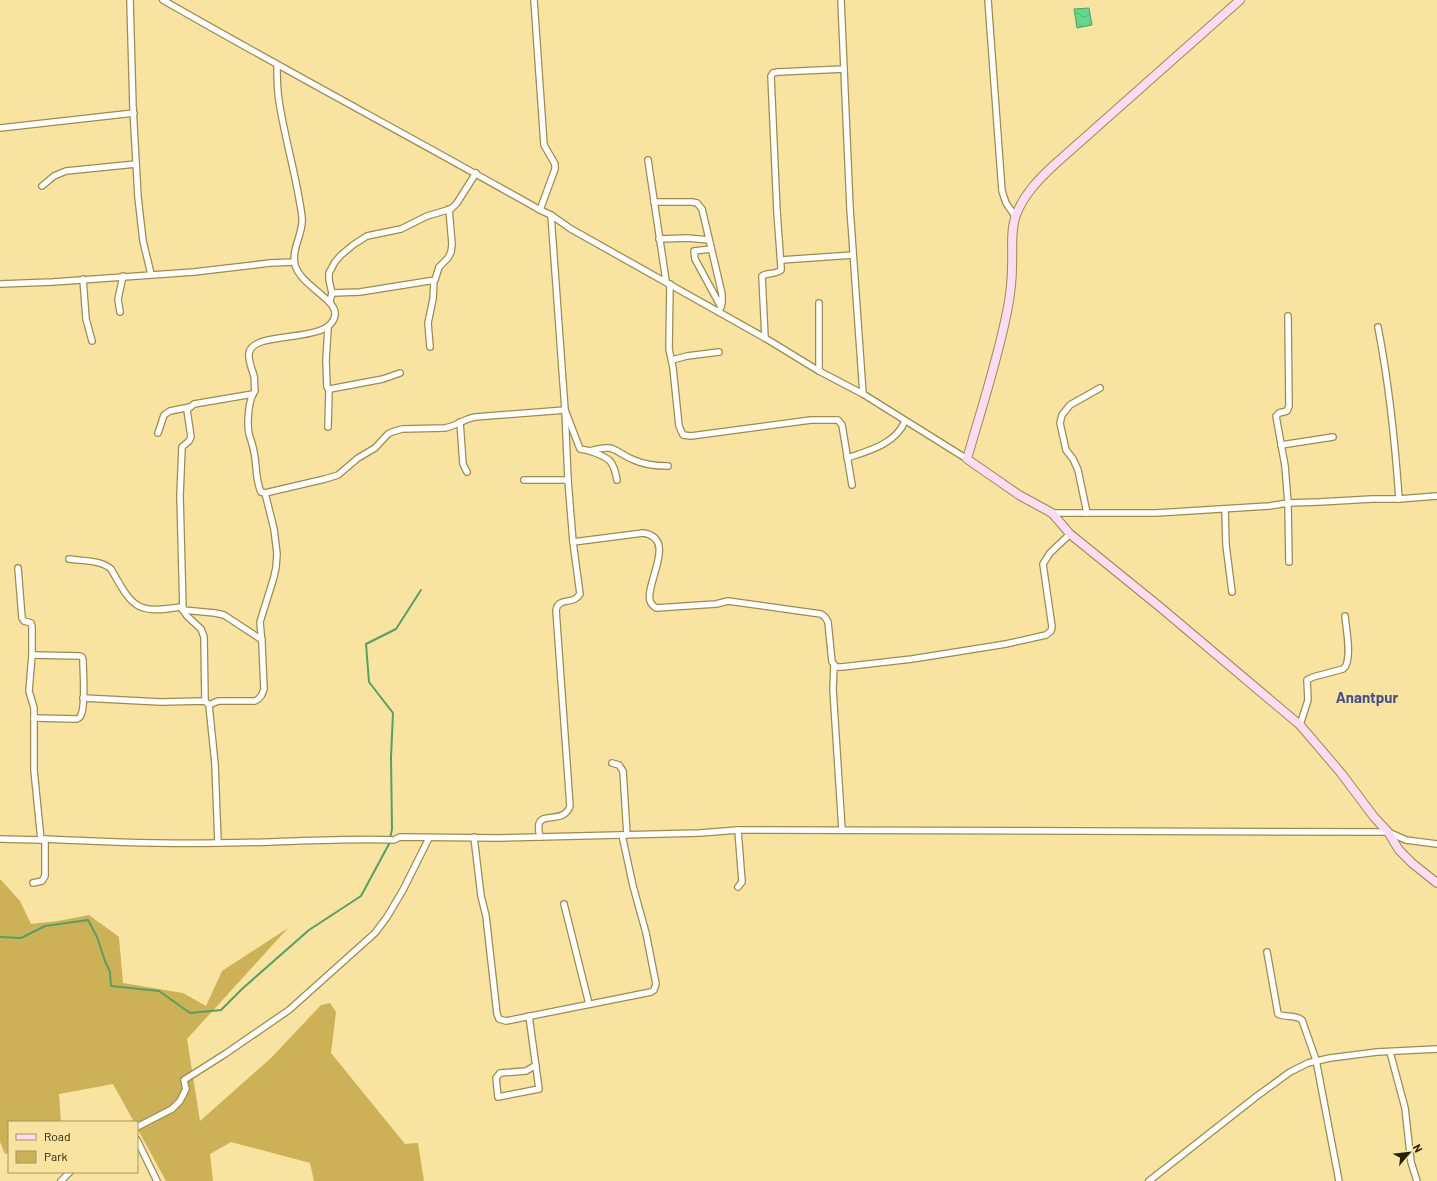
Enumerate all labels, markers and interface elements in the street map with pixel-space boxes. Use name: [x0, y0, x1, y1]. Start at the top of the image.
district label: Anantpur: [1336, 688, 1399, 706]
legend: [8, 1121, 138, 1173]
text: Road: [44, 1129, 71, 1143]
north arrow: [1389, 1133, 1429, 1173]
text: N: [1411, 1142, 1426, 1154]
text: Park: [44, 1149, 68, 1163]

